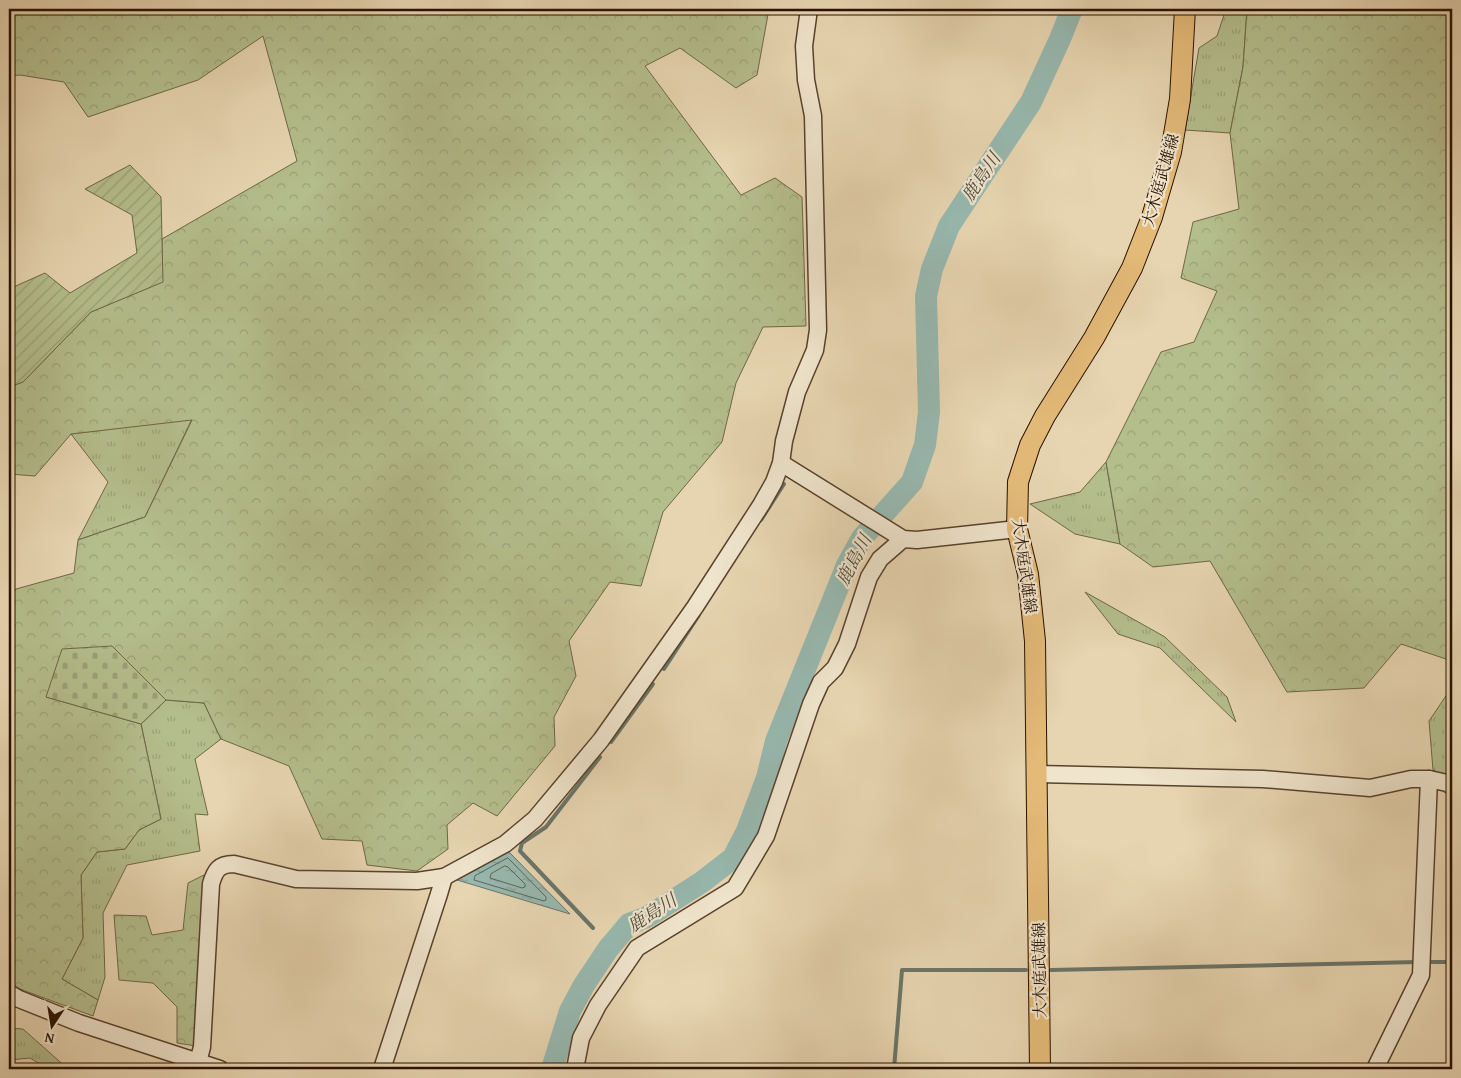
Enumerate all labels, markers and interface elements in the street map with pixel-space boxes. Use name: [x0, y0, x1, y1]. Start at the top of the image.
street label: 大木庭武雄線: [1135, 131, 1185, 229]
water label: 鹿島川: [954, 145, 1008, 207]
street label: 大木庭武雄線: [1006, 517, 1044, 615]
water label: 鹿島川: [829, 528, 879, 590]
water label: 鹿島川: [622, 885, 683, 939]
street label: 大木庭武雄線: [1026, 922, 1052, 1018]
north arrow: [28, 1000, 78, 1050]
text: N: [42, 1028, 56, 1049]

